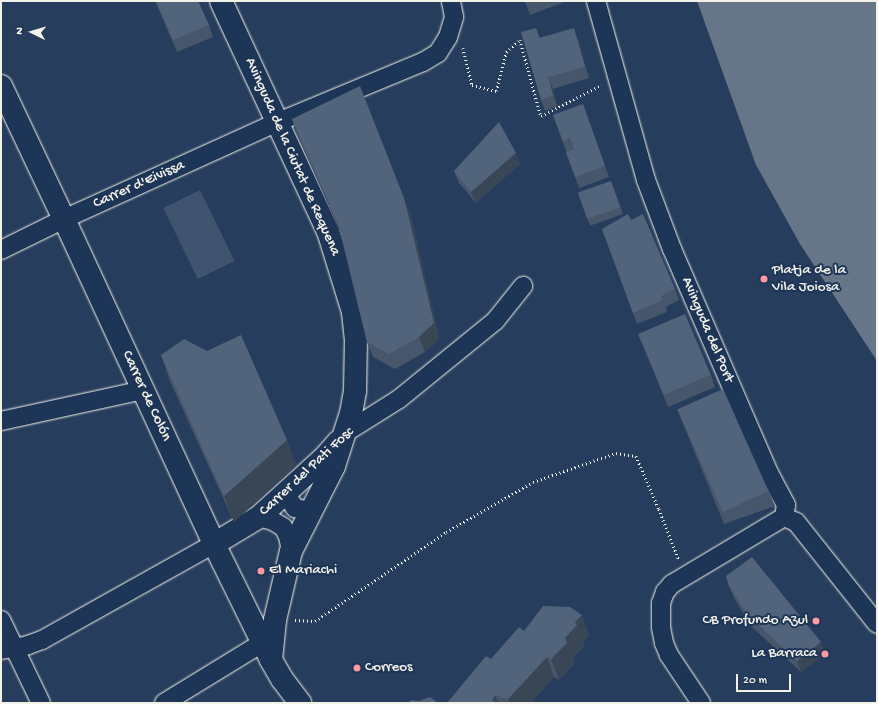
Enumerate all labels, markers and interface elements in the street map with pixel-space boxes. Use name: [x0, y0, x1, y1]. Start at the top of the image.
north arrow: [12, 12, 52, 52]
text: N: [14, 27, 26, 35]
street label: Avinguda de la Ciutat de Requena: [240, 55, 344, 259]
street label: Carrer d'Eivissa: [91, 157, 187, 213]
place label: Platja de la Vila Joiosa: [772, 261, 846, 296]
street label: Avinguda del Port: [677, 274, 737, 386]
marker: Platja de la Vila Joiosa: [759, 274, 769, 284]
street label: Carrer de Colón: [117, 348, 175, 444]
street label: Carrer del Pati Fosc: [256, 424, 358, 520]
place label: El Mariachi: [269, 562, 337, 580]
marker: El Mariachi: [256, 566, 266, 576]
place label: CB Profundo Azul: [703, 612, 808, 630]
marker: CB Profundo Azul: [811, 616, 821, 626]
place label: La Barraca: [751, 645, 817, 663]
marker: La Barraca: [820, 649, 830, 659]
place label: Correos: [365, 659, 413, 677]
marker: Correos: [352, 663, 362, 673]
scale bar: [738, 666, 793, 692]
text: 20 m: [743, 674, 767, 688]

